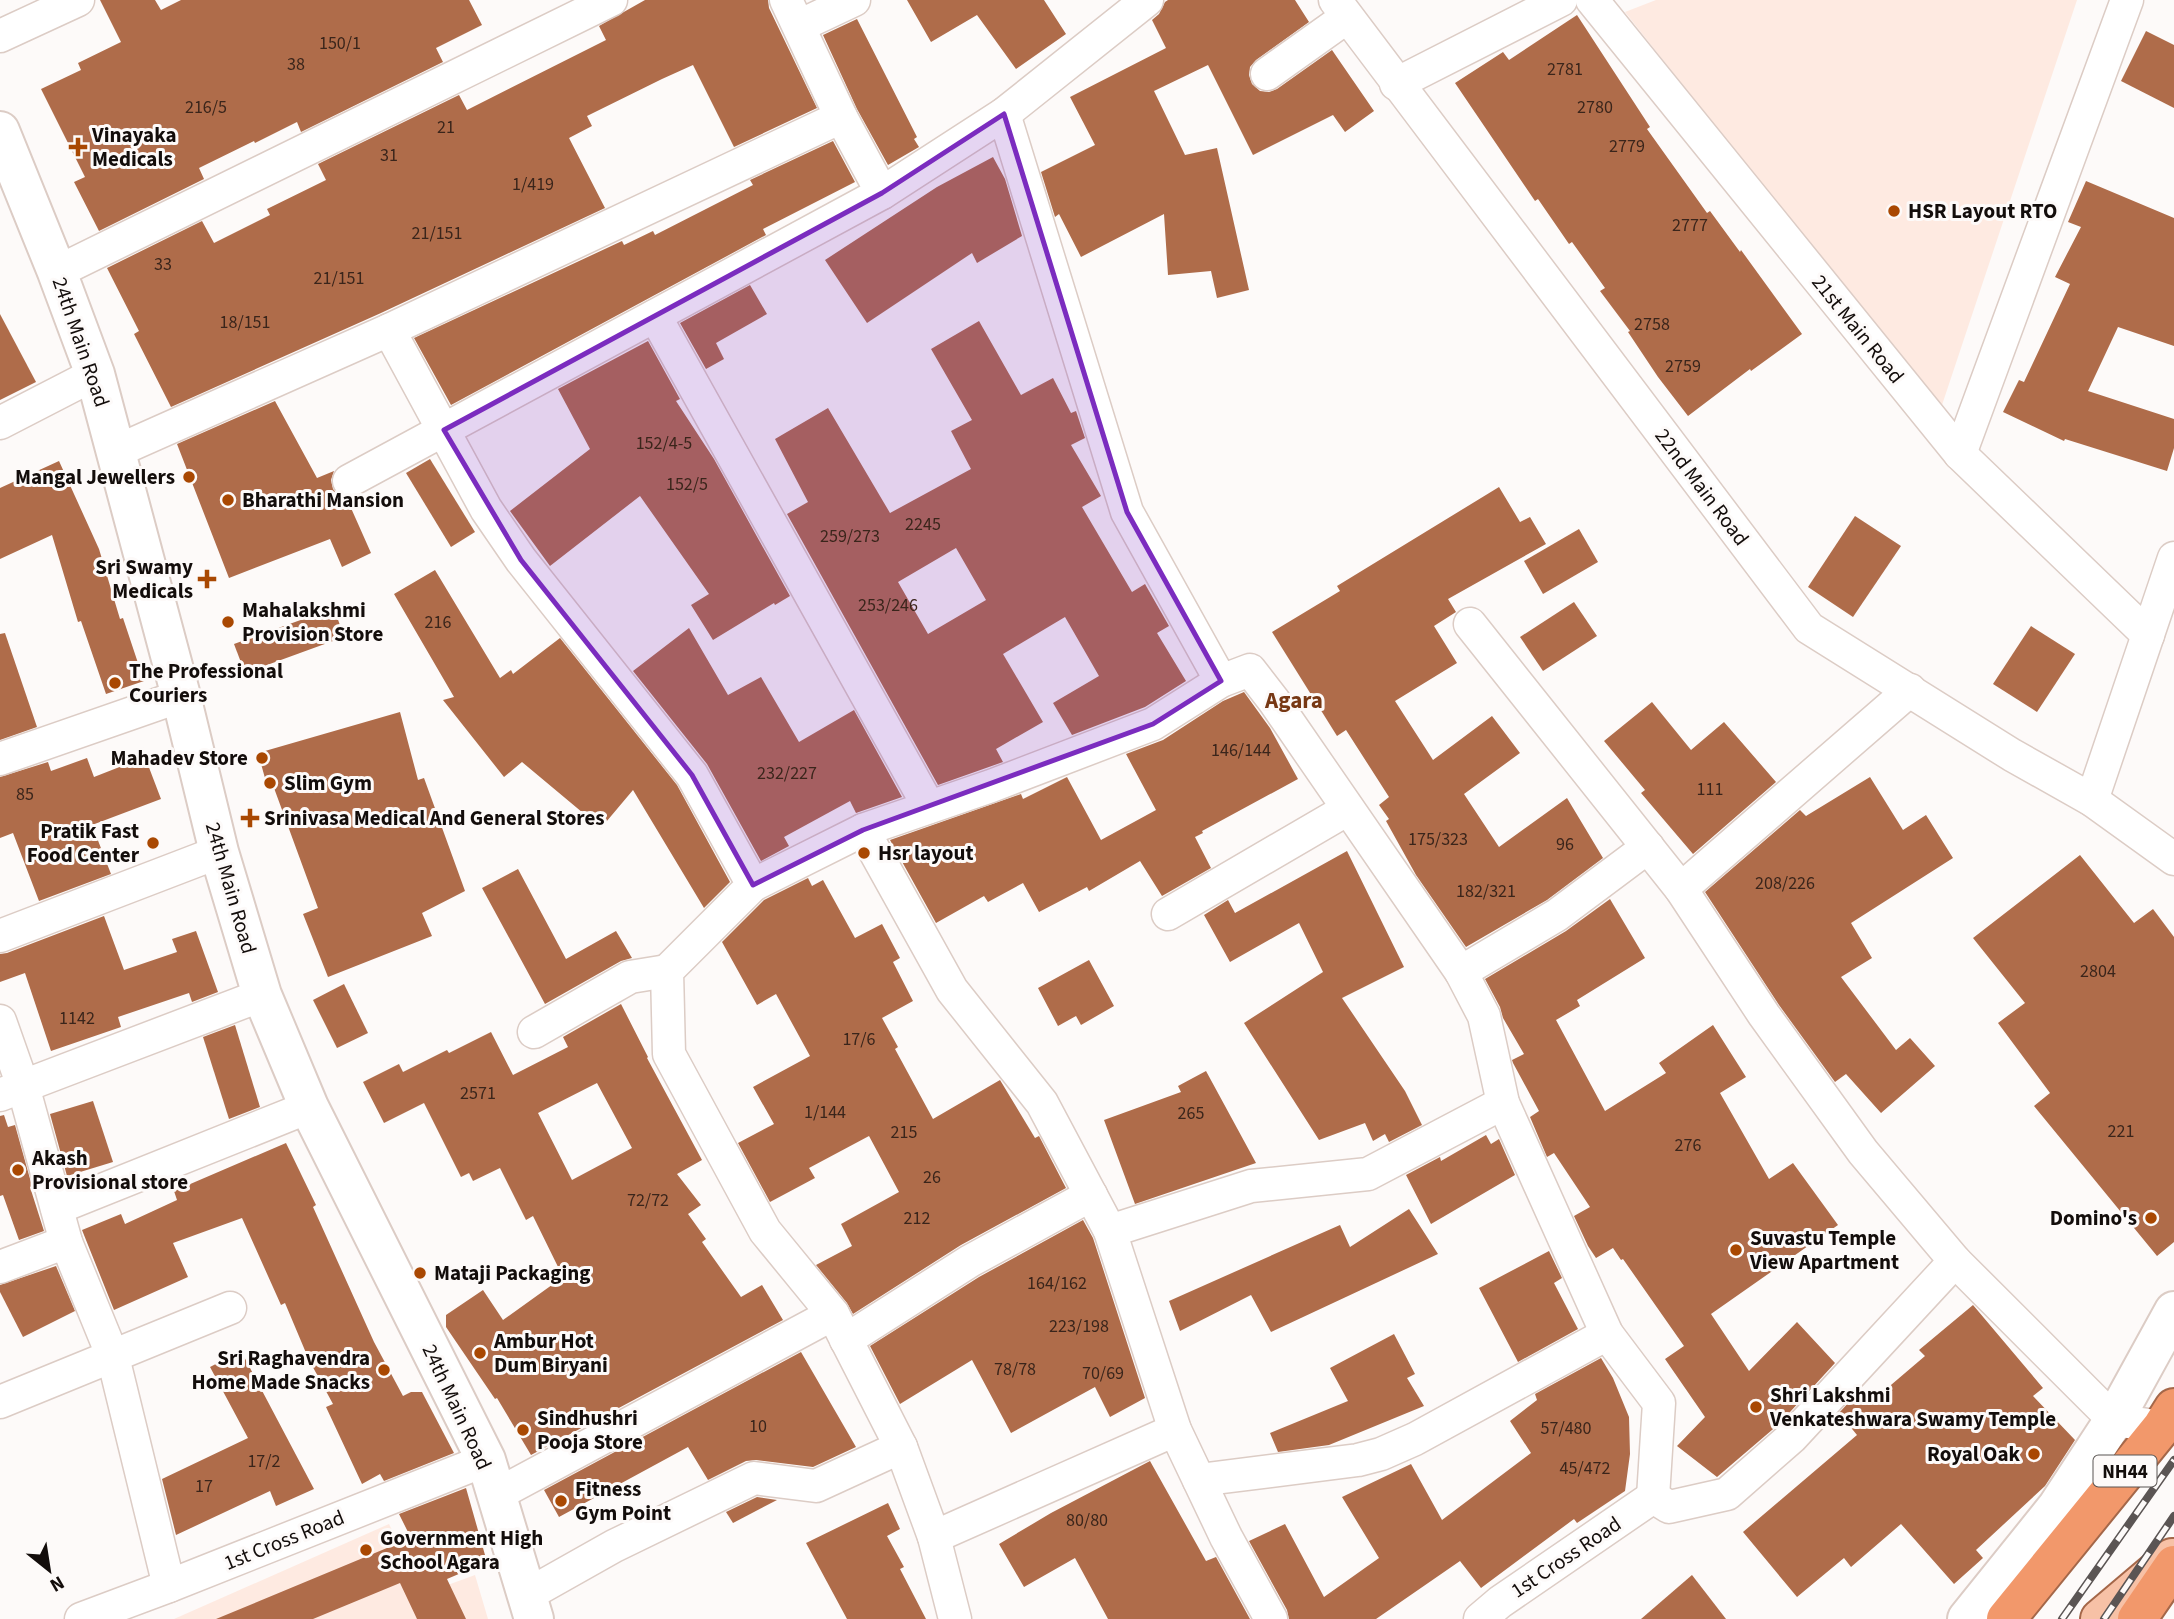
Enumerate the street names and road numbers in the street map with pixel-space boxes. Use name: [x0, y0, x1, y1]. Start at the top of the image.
street label: 21st Main Road: [1805, 268, 1911, 390]
street label: 24th Main Road: [45, 273, 117, 411]
street label: 22nd Main Road: [1648, 422, 1756, 552]
street label: 24th Main Road: [198, 819, 264, 957]
street label: 24th Main Road: [415, 1339, 499, 1475]
road number: NH44: [2094, 1456, 2156, 1486]
street label: 1st Cross Road: [219, 1502, 349, 1578]
street label: 1st Cross Road: [1505, 1509, 1627, 1605]

